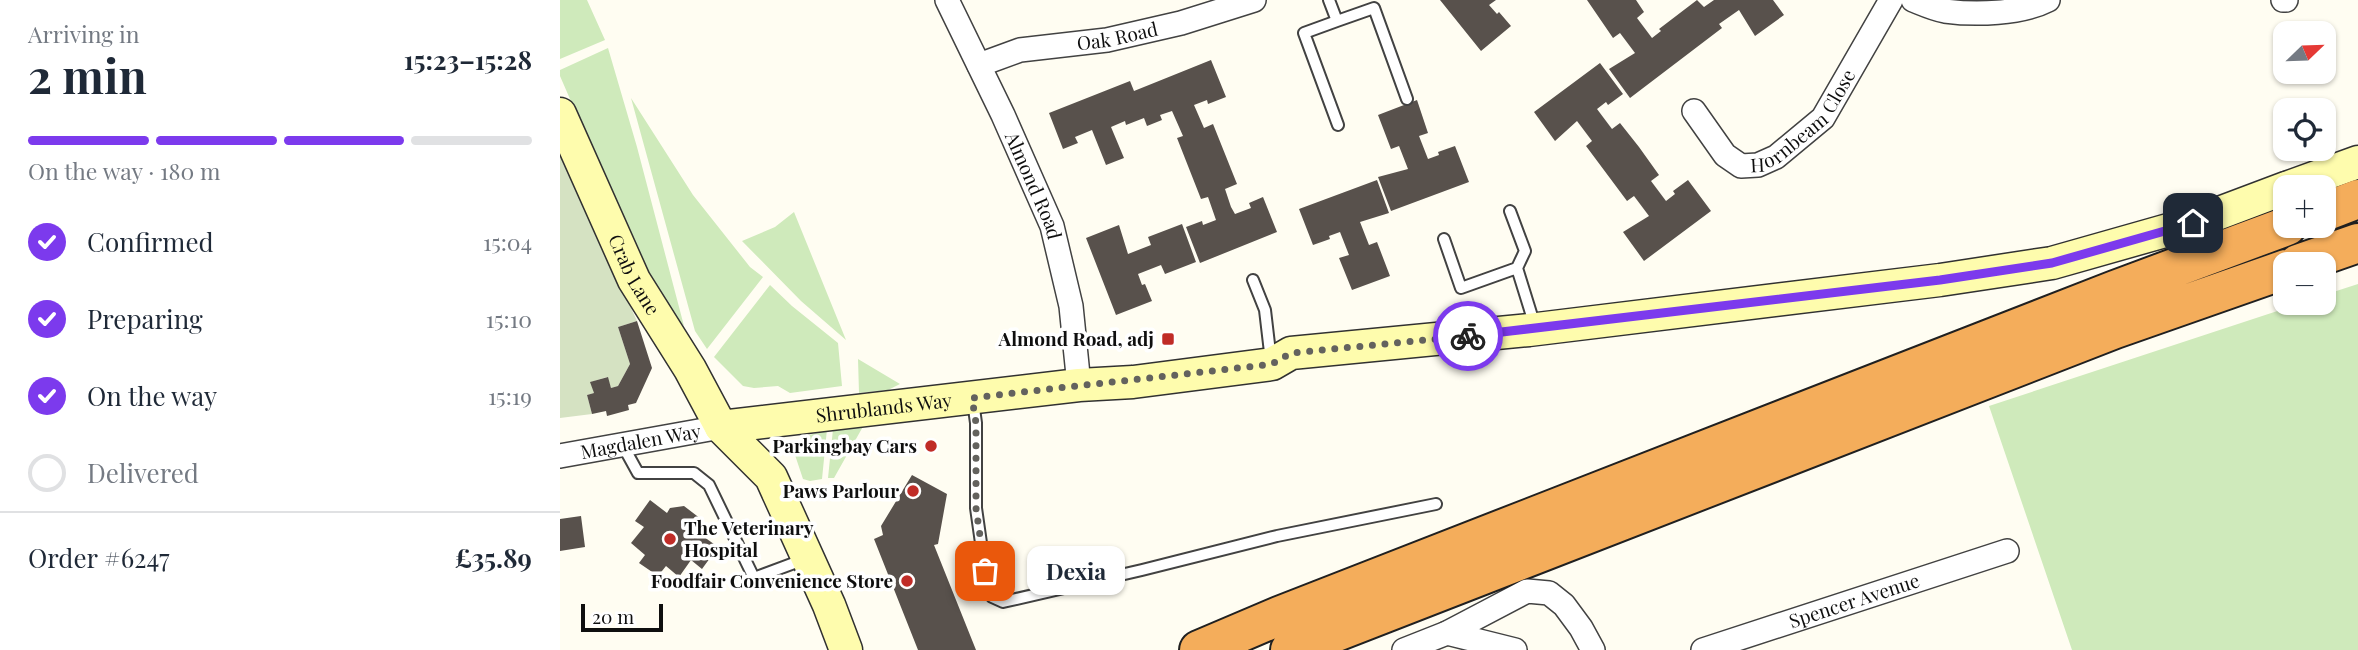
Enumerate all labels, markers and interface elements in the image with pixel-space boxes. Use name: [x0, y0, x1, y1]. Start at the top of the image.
street label: Oak Road: [1075, 15, 1160, 55]
text: Arriving in: [28, 18, 140, 49]
north arrow: [2273, 21, 2336, 84]
map controls: [2273, 21, 2336, 315]
text: 15:23–15:28: [404, 42, 532, 77]
text: 2 min: [28, 44, 147, 106]
street label: Hornbeam Close: [1750, 64, 1860, 177]
button: locate: [2273, 98, 2336, 161]
street label: Almond Road: [1000, 126, 1069, 242]
text: On the way · 180 m: [28, 155, 220, 186]
button: +: [2273, 175, 2336, 238]
pin: [2163, 193, 2223, 253]
icon: home: [2174, 204, 2212, 242]
icon: check: [28, 223, 66, 261]
text: Confirmed: [87, 224, 214, 259]
text: 15:04: [483, 226, 532, 257]
street label: Crab Lane: [603, 230, 667, 320]
button: −: [2273, 252, 2336, 315]
icon: check: [28, 300, 66, 338]
text: Preparing: [87, 301, 203, 336]
courier: [1433, 301, 1503, 371]
text: 15:10: [486, 303, 532, 334]
icon: bike: [1449, 317, 1487, 355]
place label: Almond Road, adj: [998, 325, 1154, 351]
marker: Almond Road, adj: [1160, 331, 1176, 347]
icon: check: [28, 377, 66, 415]
text: On the way: [87, 378, 217, 413]
text: 15:19: [488, 380, 532, 411]
street label: Shrublands Way: [814, 386, 954, 428]
street label: Magdalen Way: [578, 417, 703, 464]
place label: Parkingbay Cars: [772, 432, 917, 458]
marker: Parkingbay Cars: [923, 438, 939, 454]
text: Delivered: [87, 455, 199, 490]
place label: Paws Parlour: [782, 477, 899, 503]
marker: Paws Parlour: [905, 483, 921, 499]
place label: The Veterinary Hospital: [684, 514, 814, 562]
marker: The Veterinary Hospital: [662, 531, 678, 547]
text: Order #6247: [28, 540, 170, 575]
text: £35.89: [455, 540, 532, 575]
pin: [955, 541, 1015, 601]
callout: Dexia: [1027, 546, 1125, 596]
icon: bag: [966, 552, 1004, 590]
text: Dexia: [1046, 555, 1106, 586]
street label: Spencer Avenue: [1785, 566, 1923, 633]
place label: Foodfair Convenience Store: [651, 567, 893, 593]
marker: Foodfair Convenience Store: [899, 573, 915, 589]
scale bar: [581, 601, 663, 633]
text: 20 m: [592, 603, 634, 629]

